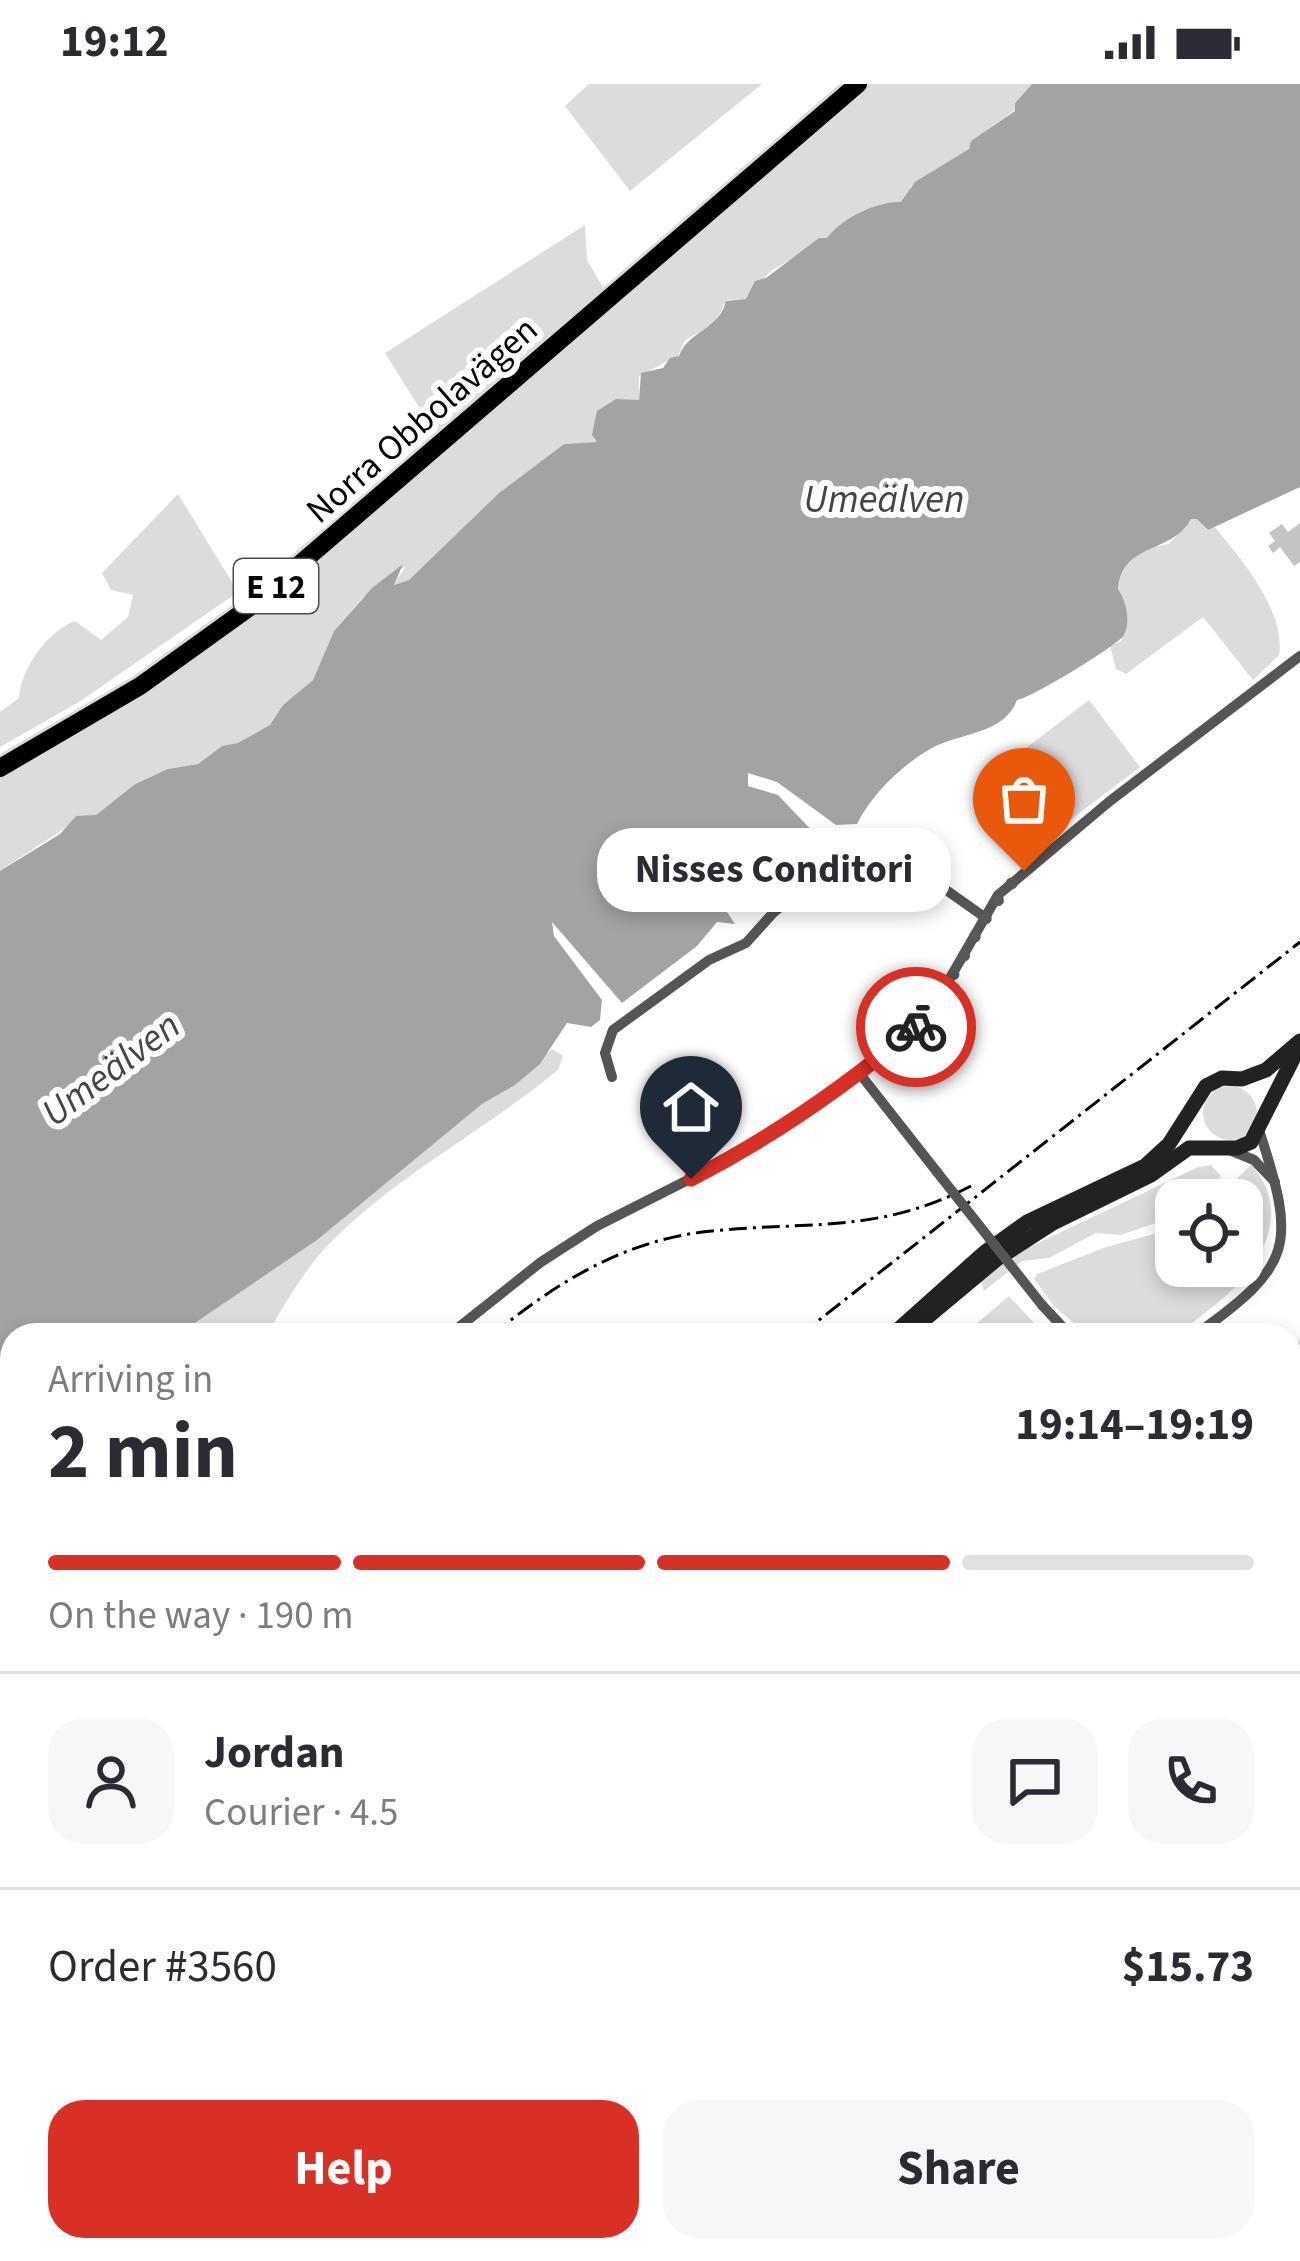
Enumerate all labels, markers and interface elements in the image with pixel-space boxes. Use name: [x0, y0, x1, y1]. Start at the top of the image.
text: 19:12: [60, 10, 169, 74]
street label: Norra Obbolavägen: [295, 305, 549, 535]
water label: Umeälven: [803, 472, 965, 528]
road number: E 12: [234, 559, 318, 613]
pin: [973, 748, 1075, 871]
icon: bag: [991, 766, 1057, 832]
callout: Nisses Conditori: [598, 829, 952, 913]
text: Nisses Conditori: [635, 842, 913, 898]
courier: [856, 967, 976, 1087]
icon: bike: [883, 994, 949, 1060]
water label: Umeälven: [30, 999, 192, 1140]
pin: [640, 1056, 742, 1179]
icon: home: [658, 1074, 724, 1140]
map controls: [1155, 1179, 1263, 1287]
button: locate: [1155, 1179, 1263, 1287]
text: Arriving in: [48, 1352, 213, 1408]
text: 19:14–19:19: [1015, 1393, 1254, 1457]
text: 2 min: [48, 1397, 238, 1508]
text: On the way · 190 m: [48, 1588, 354, 1644]
button: person: [48, 1718, 174, 1844]
button: chat: [972, 1718, 1098, 1844]
button: phone: [1128, 1718, 1254, 1844]
text: Jordan: [204, 1721, 345, 1785]
text: Courier · 4.5: [204, 1785, 398, 1841]
text: Order #3560: [48, 1935, 277, 1999]
text: $15.73: [1122, 1935, 1254, 1999]
button: Help: [48, 2100, 639, 2238]
button: Share: [663, 2100, 1254, 2238]

